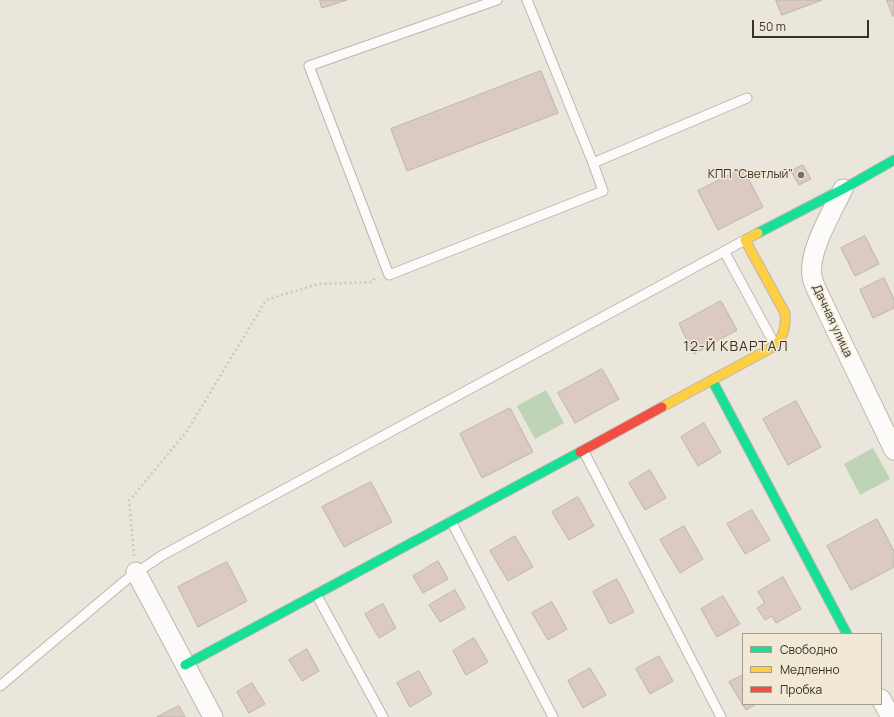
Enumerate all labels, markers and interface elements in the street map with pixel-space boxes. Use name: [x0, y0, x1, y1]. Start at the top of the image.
scale bar: [754, 12, 871, 38]
text: 50 m: [759, 18, 786, 35]
place label: КПП "Светлый": [708, 168, 793, 182]
marker: КПП "Светлый": [796, 170, 806, 180]
street label: Дачная улица: [809, 282, 855, 360]
district label: 12-Й КВАРТАЛ: [683, 339, 789, 355]
legend: [742, 633, 882, 705]
text: Свободно: [780, 641, 838, 658]
text: Медленно: [780, 661, 840, 678]
text: Пробка: [780, 681, 822, 698]

